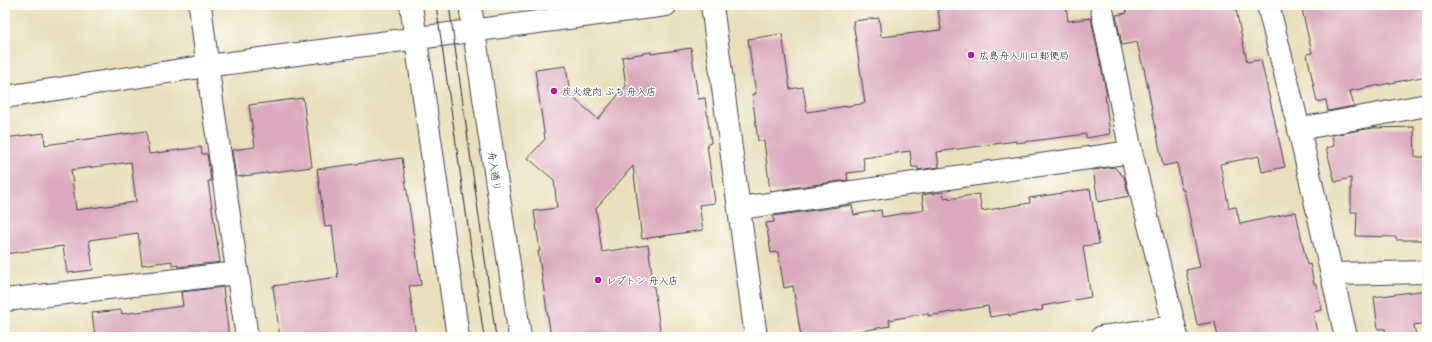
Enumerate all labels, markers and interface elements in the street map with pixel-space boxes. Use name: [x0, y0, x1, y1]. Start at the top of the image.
marker: 広島舟入川口郵便局: [966, 50, 976, 60]
place label: 広島舟入川口郵便局: [979, 50, 1069, 62]
marker: 炭火焼肉 ぶち 舟入店: [549, 86, 559, 96]
place label: 炭火焼肉 ぶち 舟入店: [562, 86, 656, 98]
street label: 舟入通り: [485, 150, 503, 192]
marker: レプトン 舟入店: [593, 275, 603, 285]
place label: レプトン 舟入店: [606, 275, 678, 287]

